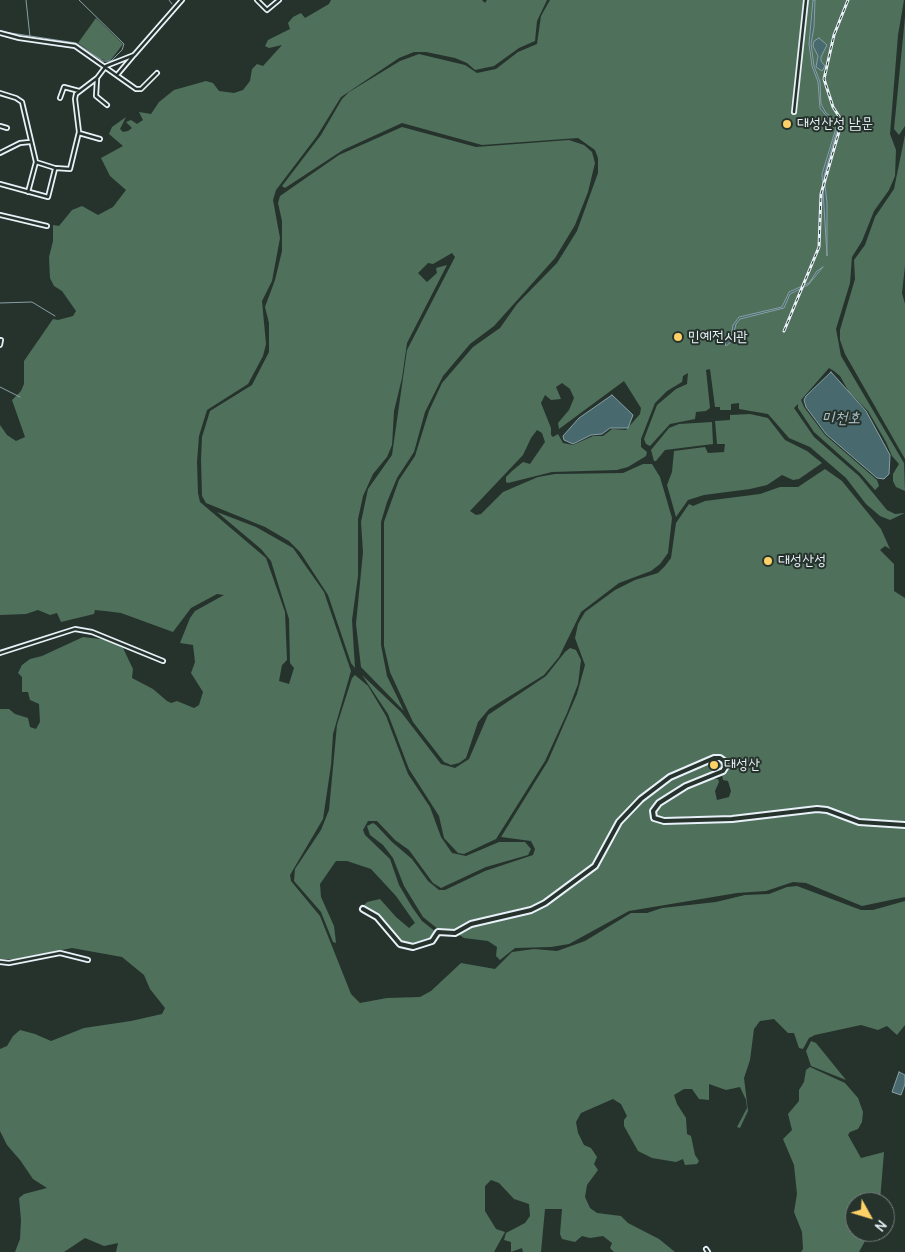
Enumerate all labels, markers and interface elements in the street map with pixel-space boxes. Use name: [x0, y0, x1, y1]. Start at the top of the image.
place label: 대성산성 남문: [797, 115, 873, 133]
marker: 대성산성 남문: [781, 118, 793, 130]
place label: 민예전시관: [688, 328, 748, 346]
marker: 민예전시관: [672, 331, 684, 343]
water label: 미천호: [822, 408, 860, 428]
place label: 대성산성: [778, 552, 826, 570]
marker: 대성산성: [762, 555, 774, 567]
place label: 대성산: [724, 756, 760, 774]
marker: 대성산: [708, 759, 720, 771]
north arrow: [845, 1192, 895, 1242]
text: N: [871, 1216, 891, 1235]

